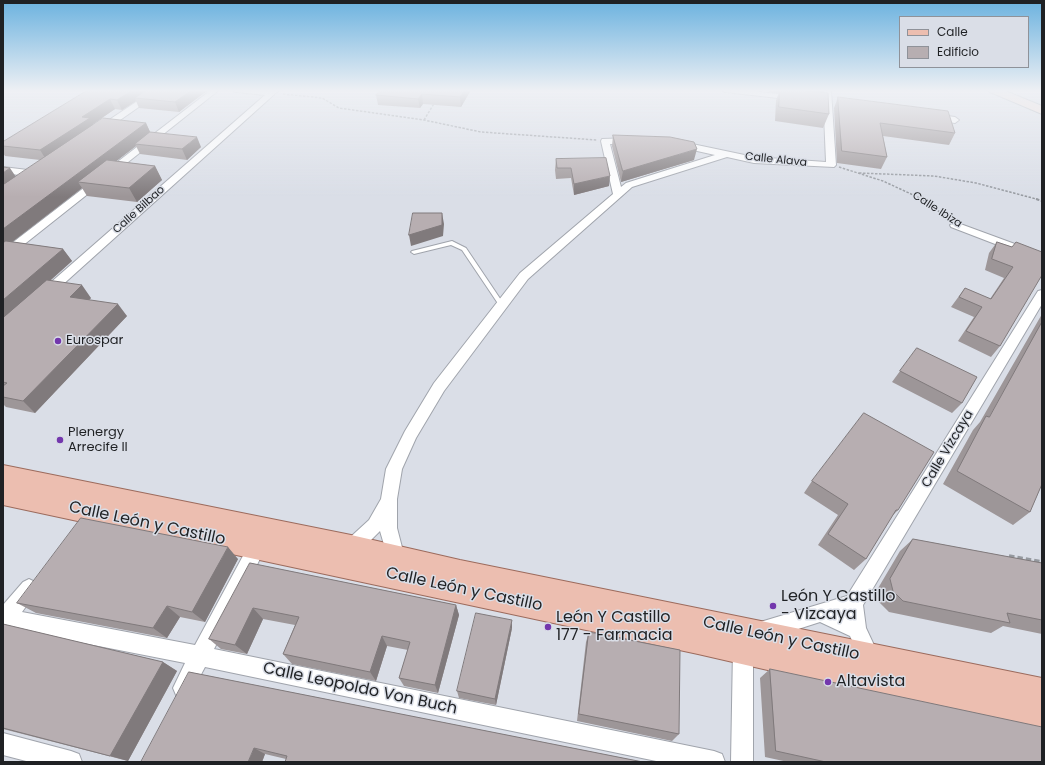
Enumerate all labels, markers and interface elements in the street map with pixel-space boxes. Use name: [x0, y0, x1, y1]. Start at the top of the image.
legend: [899, 16, 1029, 68]
text: Calle: [937, 23, 968, 40]
text: Edificio: [937, 43, 979, 60]
street label: Calle Alava: [744, 150, 808, 170]
street label: Calle Bilbao: [110, 183, 168, 237]
street label: Calle Ibiza: [910, 189, 964, 231]
place label: Eurospar: [66, 333, 123, 349]
marker: Eurospar: [53, 336, 63, 346]
street label: Calle Vizcaya: [919, 408, 977, 490]
place label: Plenergy Arrecife II: [68, 425, 128, 456]
marker: Plenergy Arrecife II: [55, 435, 65, 445]
street label: Calle León y Castillo: [67, 498, 227, 550]
street label: Calle León y Castillo: [384, 564, 544, 616]
place label: León Y Castillo - Vizcaya: [781, 587, 896, 625]
marker: León Y Castillo - Vizcaya: [768, 601, 778, 611]
place label: León Y Castillo 177 - Farmacia: [556, 608, 673, 646]
street label: Calle León y Castillo: [701, 613, 861, 665]
marker: León Y Castillo 177 - Farmacia: [543, 622, 553, 632]
street label: Calle Leopoldo Von Buch: [261, 659, 459, 719]
place label: Altavista: [836, 672, 905, 692]
marker: Altavista: [823, 677, 833, 687]

